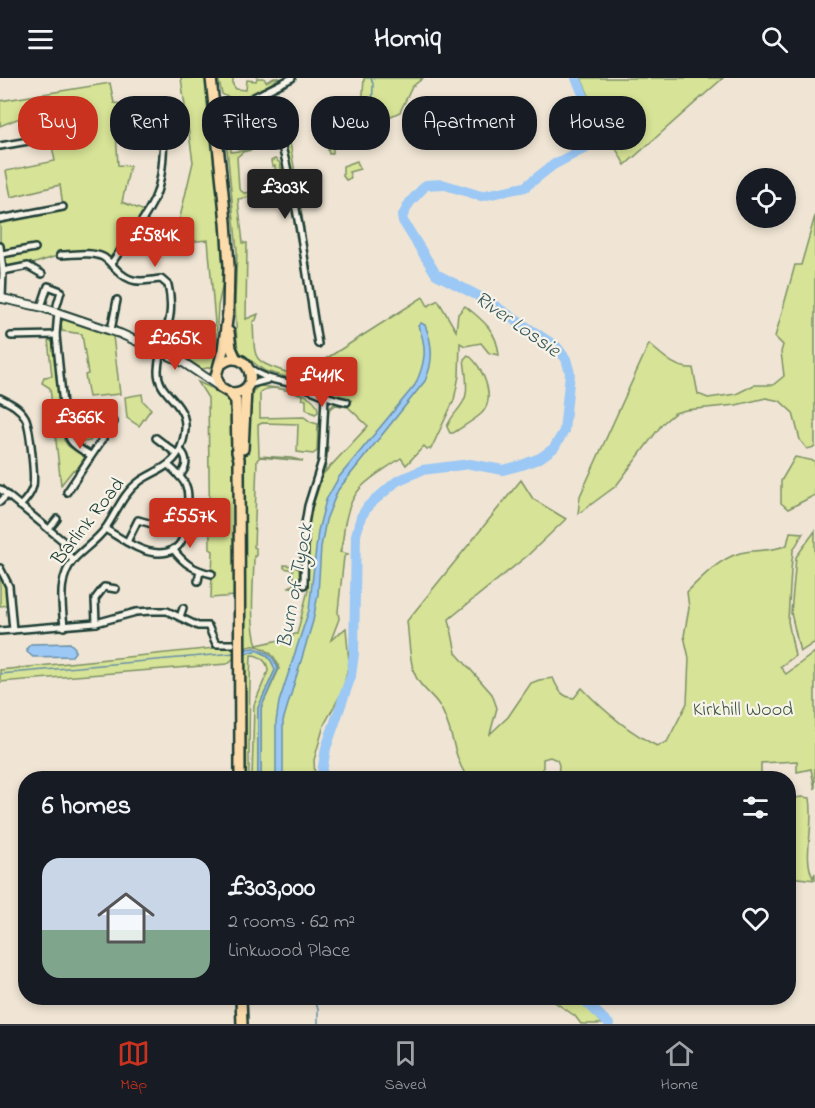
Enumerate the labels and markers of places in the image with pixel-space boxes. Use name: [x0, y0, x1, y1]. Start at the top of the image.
pin: £303K: [243, 169, 327, 220]
pin: £584K: [113, 217, 197, 268]
pin: £265K: [133, 320, 217, 371]
pin: £411K: [280, 357, 364, 408]
pin: £366K: [38, 399, 122, 450]
pin: £557K: [148, 498, 232, 549]

